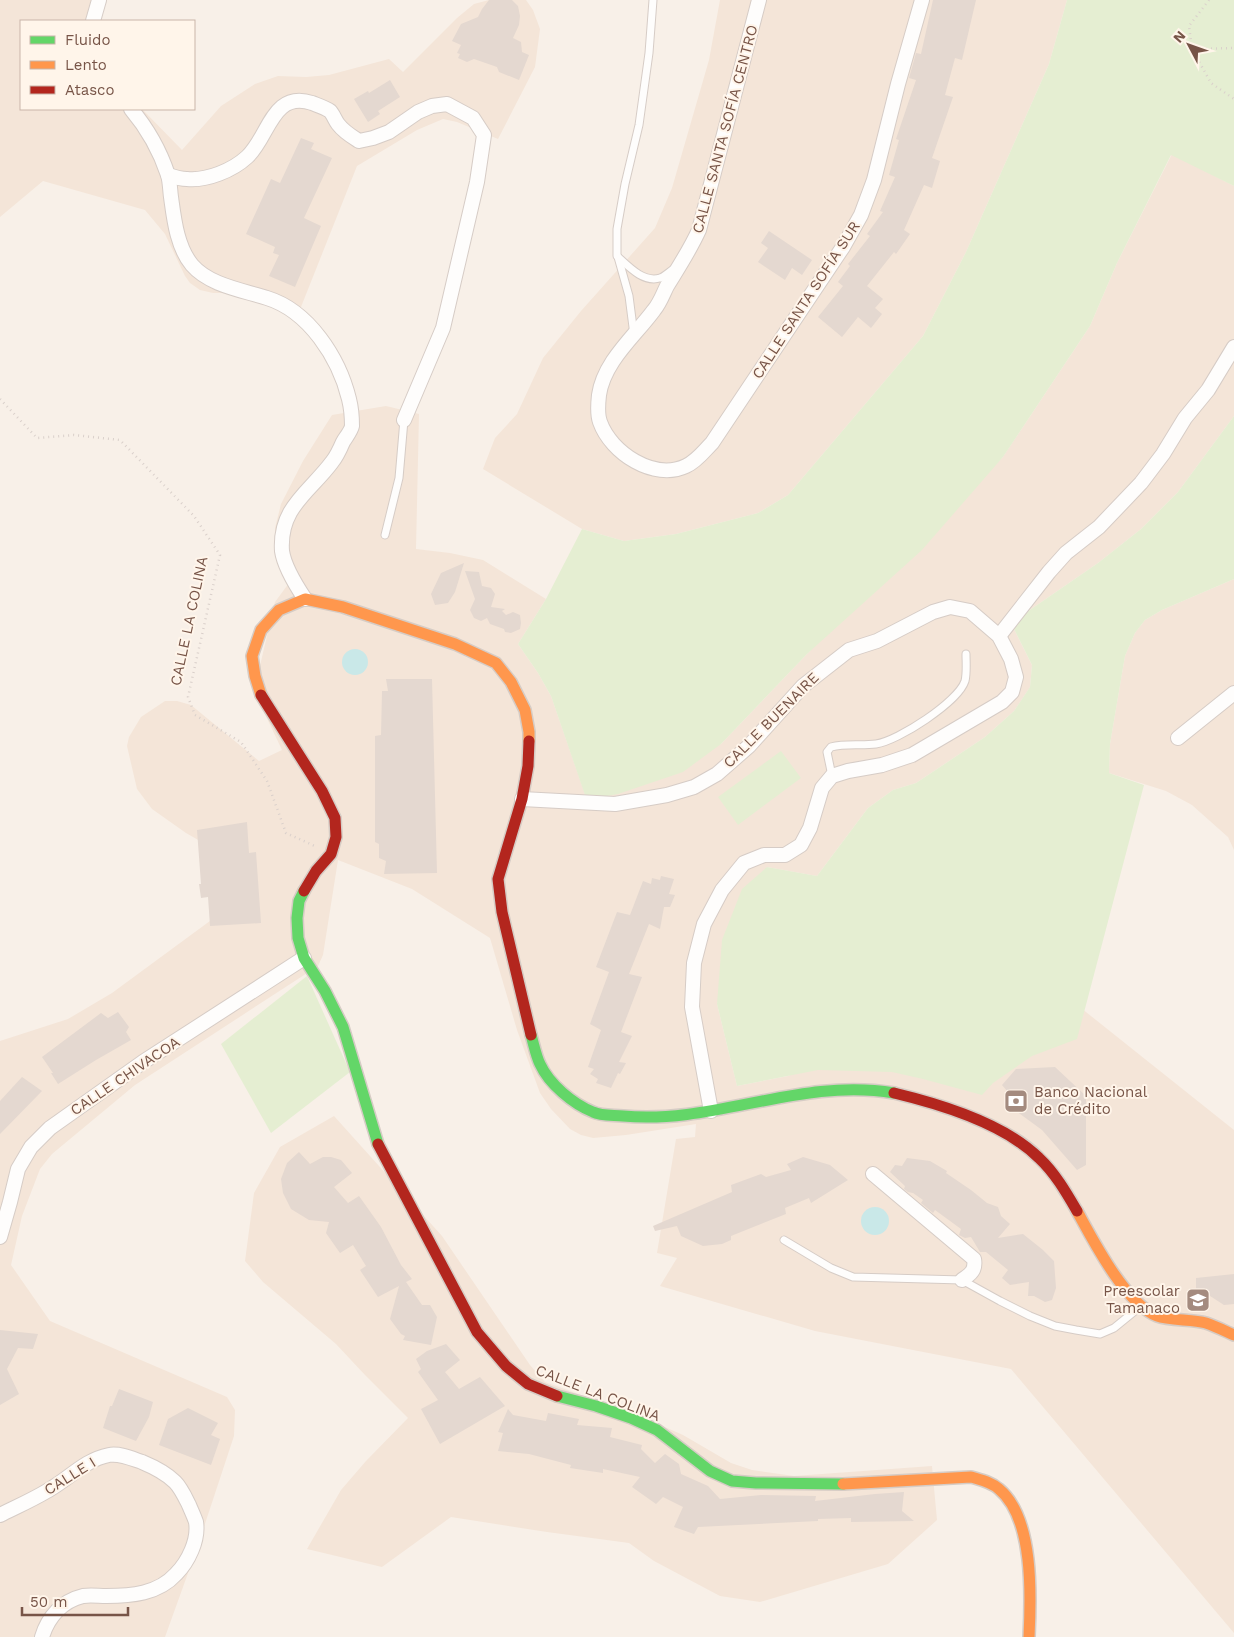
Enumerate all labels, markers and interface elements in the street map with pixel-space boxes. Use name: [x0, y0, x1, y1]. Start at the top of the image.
legend: [20, 20, 195, 110]
north arrow: [1164, 20, 1214, 70]
street label: CALLE SANTA SOFÍA CENTRO: [688, 23, 762, 235]
text: N: [1170, 27, 1189, 46]
text: Fluido: [65, 31, 110, 49]
text: Lento: [65, 56, 107, 74]
text: Atasco: [65, 81, 114, 99]
street label: CALLE SANTA SOFÍA SUR: [748, 218, 864, 382]
street label: CALLE LA COLINA: [166, 554, 212, 687]
street label: CALLE BUENAIRE: [719, 668, 823, 772]
street label: CALLE CHIVACOA: [67, 1033, 183, 1119]
place label: Banco Nacional de Crédito: [1034, 1083, 1148, 1118]
bank icon: Banco Nacional de Crédito: [1003, 1088, 1029, 1114]
place label: Preescolar Tamanaco: [1103, 1282, 1180, 1317]
school or university icon: Preescolar Tamanaco: [1185, 1287, 1211, 1313]
street label: CALLE LA COLINA: [533, 1361, 663, 1425]
street label: CALLE I: [41, 1453, 99, 1499]
scale bar: [22, 1584, 129, 1616]
text: 50 m: [30, 1593, 67, 1611]

